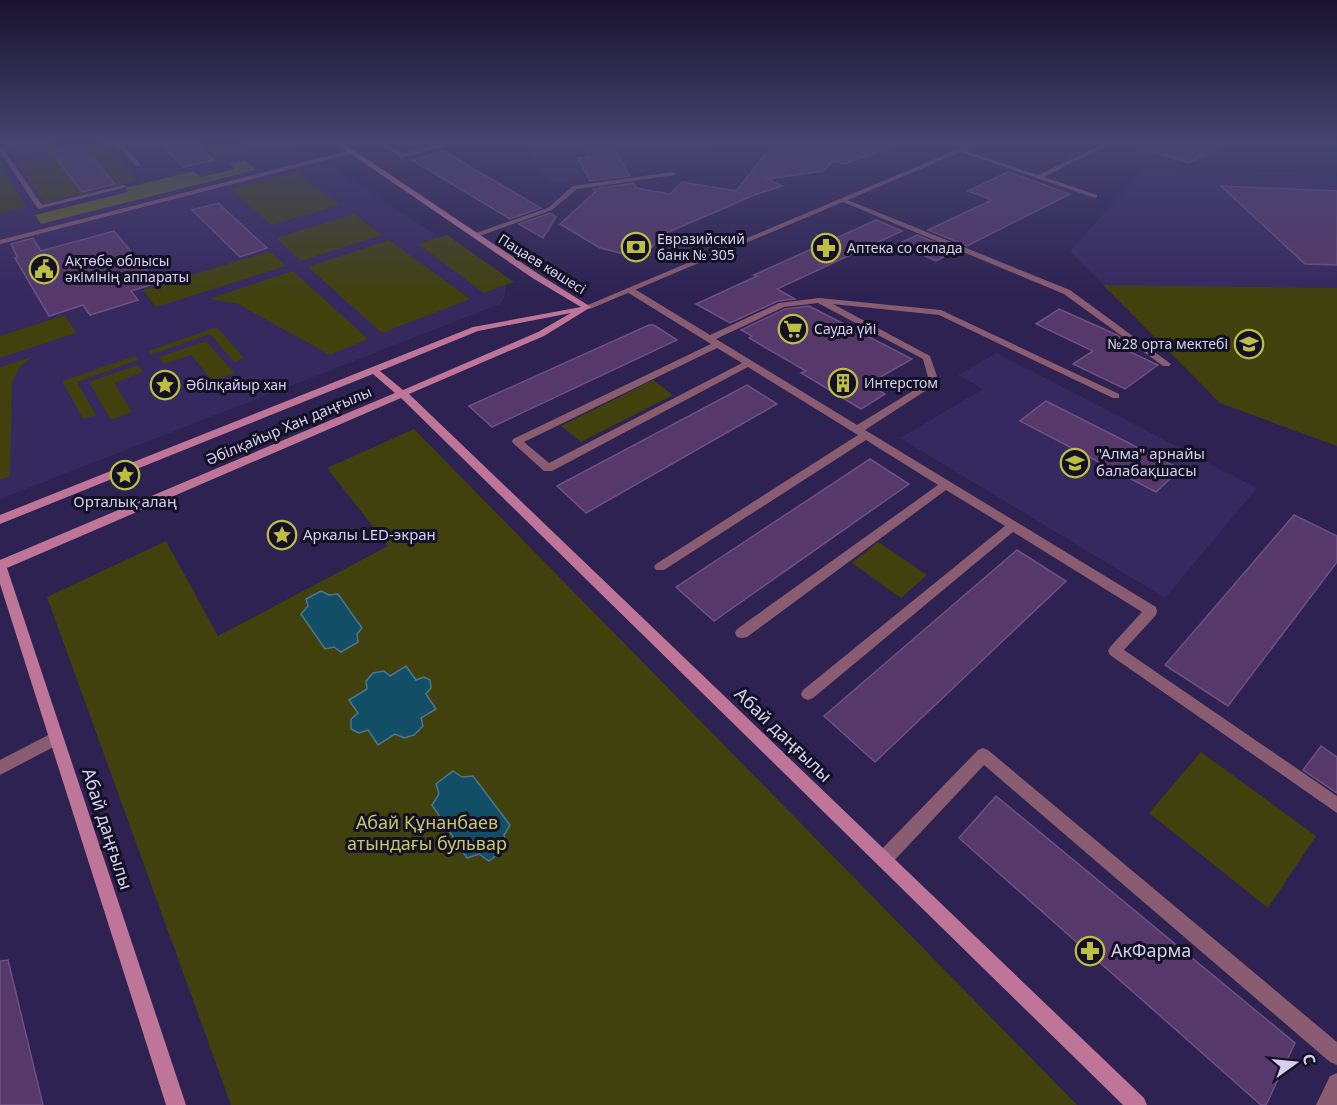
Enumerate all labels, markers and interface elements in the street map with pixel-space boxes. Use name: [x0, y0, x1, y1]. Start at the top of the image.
street label: Пацаев көшесі: [495, 229, 590, 298]
place label: Евразийский банк № 305: [657, 229, 745, 264]
bank icon: Евразийский банк № 305: [620, 231, 652, 263]
pharmacy icon: Аптека со склада: [810, 232, 842, 264]
place label: Аптека со склада: [847, 238, 962, 257]
place label: Ақтөбе облысы әкімінің аппараты: [65, 251, 189, 286]
public building icon: Ақтөбе облысы әкімінің аппараты: [28, 253, 60, 285]
supermarket icon: Сауда үйі: [777, 313, 809, 345]
place label: Сауда үйі: [814, 319, 876, 338]
school or university icon: №28 орта мектебі: [1233, 328, 1265, 360]
place label: №28 орта мектебі: [1107, 334, 1228, 353]
building icon: Интерстом: [827, 367, 859, 399]
place icon: Әбілқайыр хан: [149, 369, 181, 401]
place label: Интерстом: [864, 373, 938, 392]
place label: Әбілқайыр хан: [186, 375, 287, 394]
street label: Әбілқайыр Хан даңғылы: [203, 381, 375, 469]
place label: "Алма" арнайы балабақшасы: [1096, 443, 1205, 480]
school or university icon: "Алма" арнайы балабақшасы: [1059, 447, 1091, 479]
place icon: Орталық алаң: [109, 459, 141, 491]
place label: Орталық алаң: [73, 491, 177, 511]
place icon: Аркалы LED-экран: [266, 519, 298, 551]
place label: Аркалы LED-экран: [303, 524, 436, 544]
street label: Абай даңғылы: [730, 682, 838, 787]
street label: Абай даңғылы: [77, 765, 139, 893]
park label: Абай Құнанбаев атындағы бульвар: [347, 810, 507, 855]
pharmacy icon: АкФарма: [1074, 935, 1106, 967]
place label: АкФарма: [1111, 938, 1191, 962]
north arrow: [1265, 1033, 1325, 1093]
text: С: [1298, 1051, 1321, 1067]

